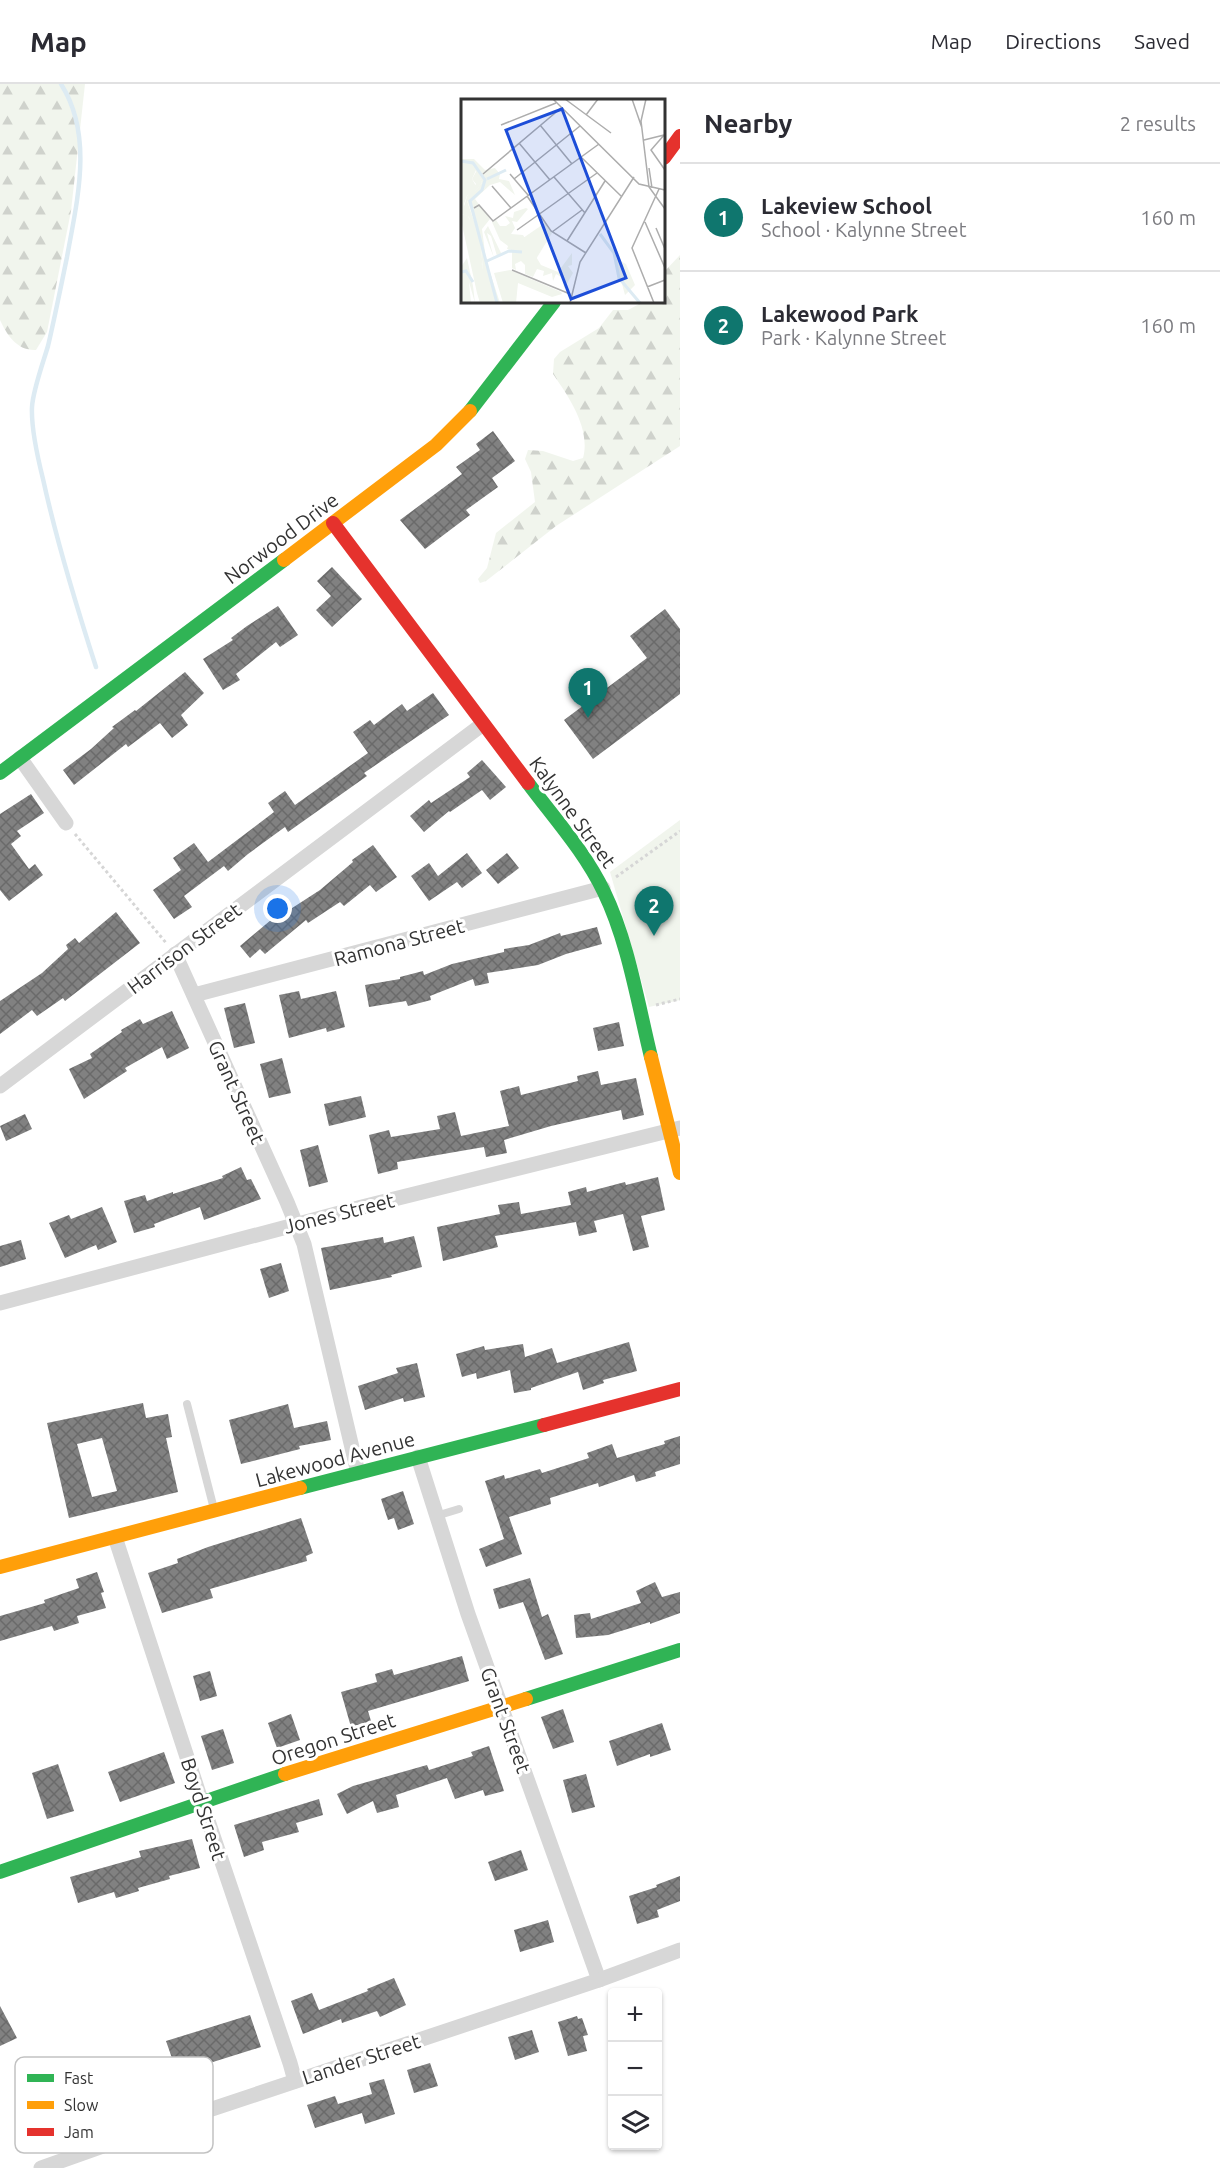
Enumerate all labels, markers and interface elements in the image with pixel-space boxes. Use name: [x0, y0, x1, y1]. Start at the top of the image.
text: Map: [30, 26, 87, 57]
text: Map: [931, 29, 972, 53]
text: Directions: [1005, 29, 1101, 53]
text: Saved: [1134, 29, 1190, 53]
inset map: [461, 99, 665, 303]
text: Nearby: [704, 109, 792, 138]
text: 2 results: [1120, 112, 1196, 135]
text: Lakeview School: [761, 193, 932, 218]
text: 1: [718, 206, 729, 229]
text: 160 m: [1140, 206, 1196, 229]
text: School · Kalynne Street: [761, 218, 967, 241]
text: Lakewood Park: [761, 301, 918, 326]
text: 2: [718, 314, 729, 337]
text: 160 m: [1140, 314, 1196, 337]
text: Park · Kalynne Street: [761, 326, 946, 349]
street label: Norwood Drive: [220, 488, 342, 588]
pin: 1: [568, 668, 608, 718]
street label: Kalynne Street: [525, 752, 621, 872]
pin: 2: [634, 886, 674, 936]
your location: [263, 894, 292, 923]
street label: Harrison Street: [123, 898, 246, 998]
street label: Ramona Street: [331, 914, 467, 970]
street label: Grant Street: [204, 1037, 270, 1147]
street label: Jones Street: [281, 1188, 397, 1238]
street label: Lakewood Avenue: [253, 1427, 417, 1491]
street label: Grant Street: [476, 1664, 536, 1776]
street label: Oregon Street: [268, 1708, 398, 1770]
street label: Boyd Street: [177, 1755, 231, 1863]
map controls: [608, 1988, 662, 2150]
button: +: [608, 1988, 662, 2042]
street label: Lander Street: [299, 2029, 423, 2089]
button: −: [608, 2042, 662, 2096]
legend: [15, 2057, 213, 2153]
text: Fast: [64, 2069, 94, 2087]
text: Slow: [64, 2096, 99, 2114]
button: layers: [608, 2096, 662, 2150]
text: Jam: [64, 2123, 94, 2141]

